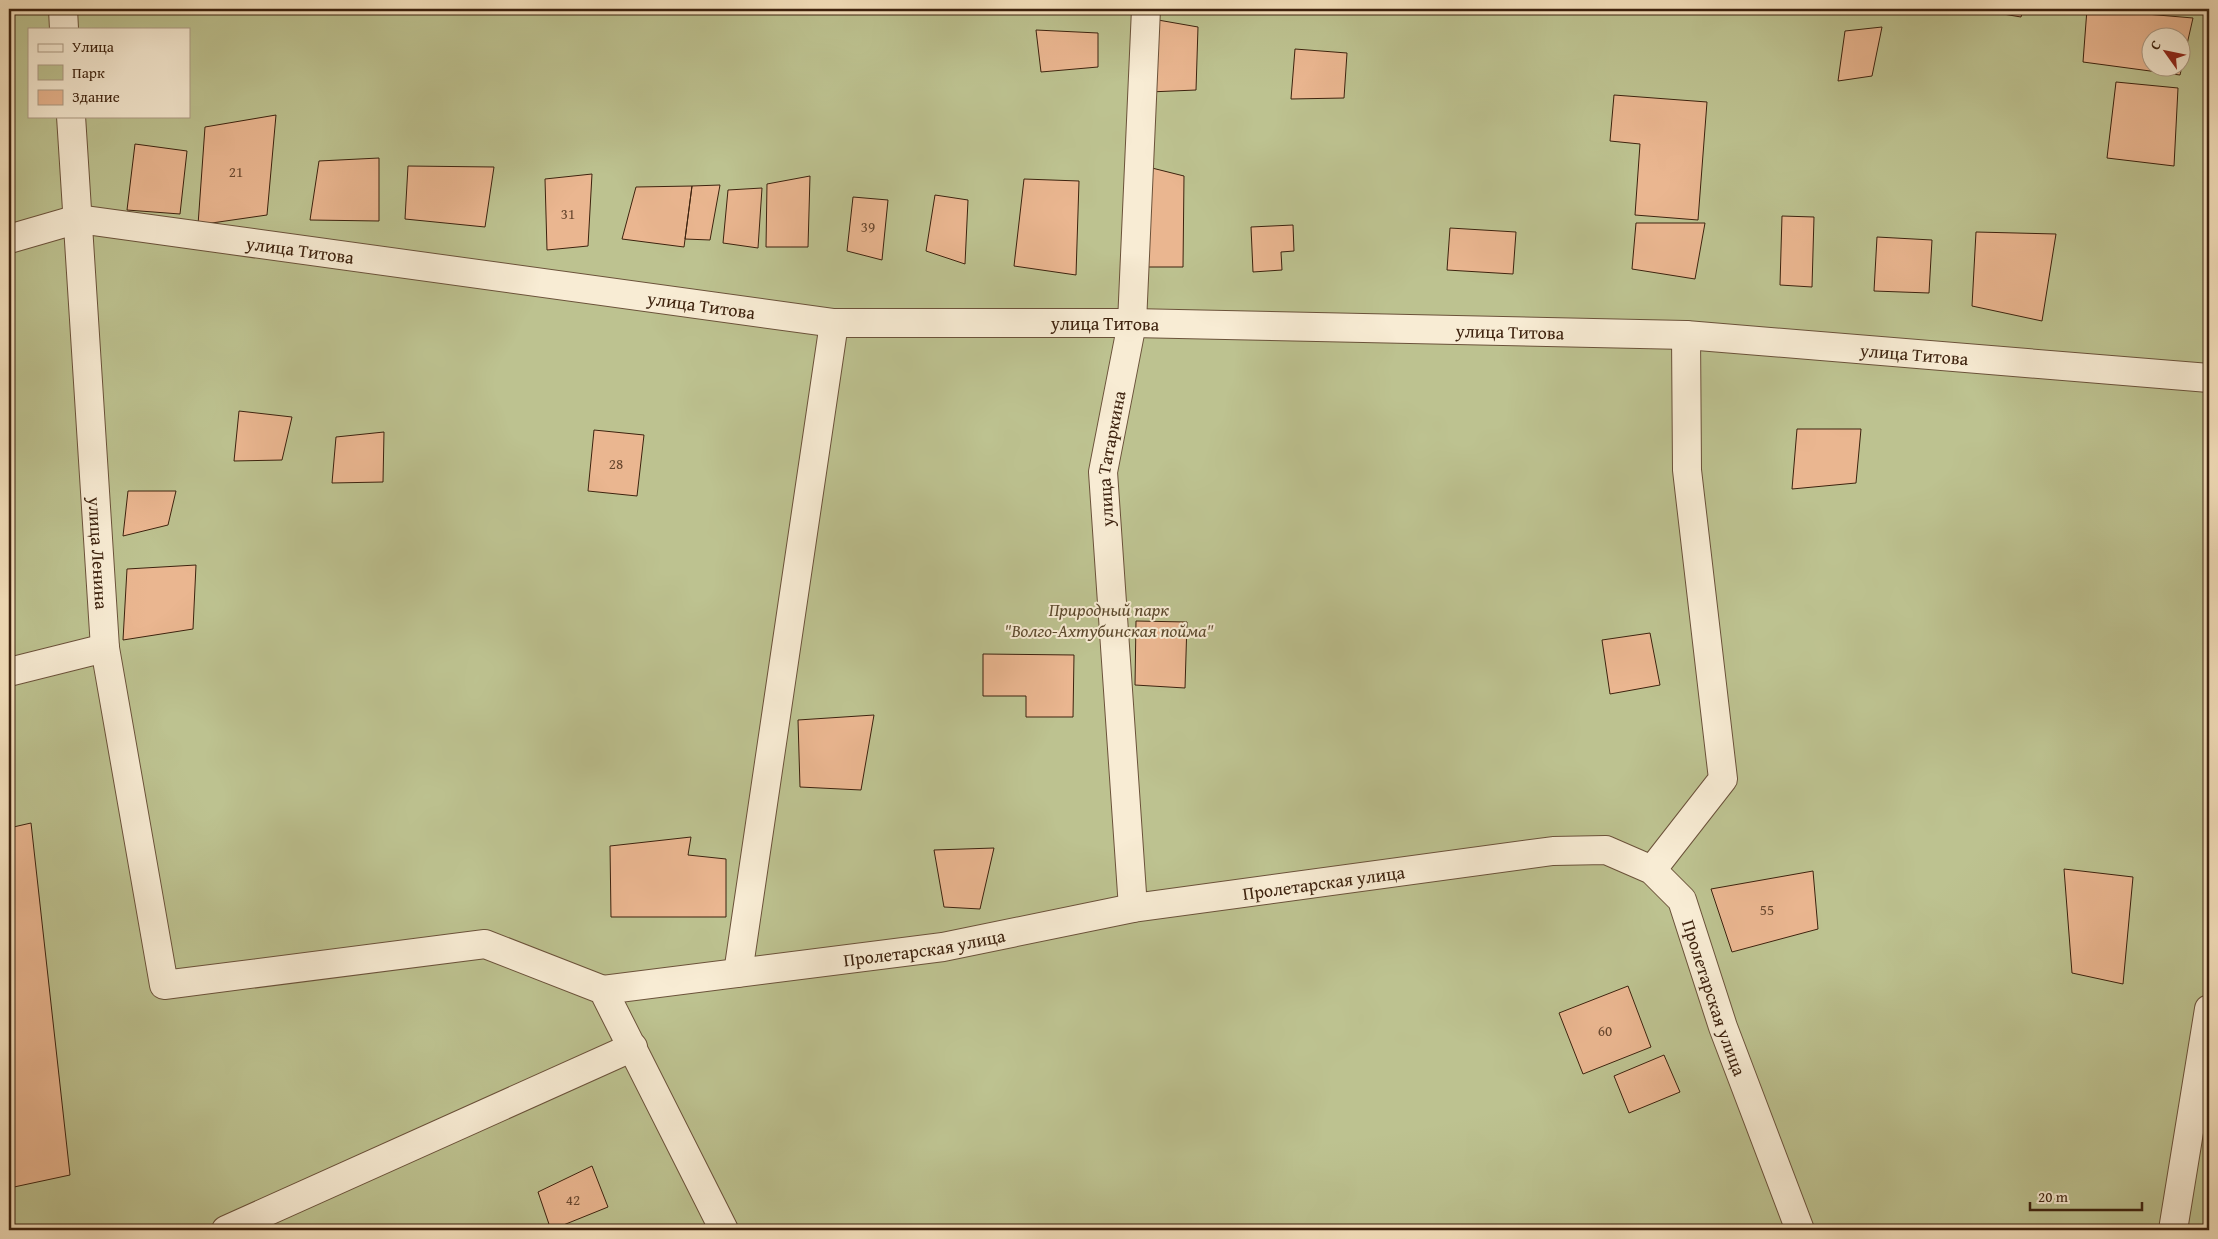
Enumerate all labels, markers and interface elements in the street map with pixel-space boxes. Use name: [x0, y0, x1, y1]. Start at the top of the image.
legend: [28, 28, 190, 118]
north arrow: [2140, 28, 2190, 78]
text: Улица: [72, 36, 115, 57]
text: С: [2145, 36, 2166, 54]
text: Парк: [72, 62, 105, 83]
text: Здание: [72, 86, 120, 107]
house number: 21: [229, 161, 243, 182]
house number: 31: [561, 203, 575, 224]
house number: 39: [861, 216, 875, 237]
street label: улица Титова: [243, 229, 356, 270]
street label: улица Титова: [645, 284, 757, 326]
street label: улица Титова: [1050, 310, 1160, 337]
street label: улица Титова: [1454, 316, 1565, 346]
street label: улица Титова: [1858, 336, 1970, 372]
street label: улица Татаркина: [1089, 388, 1132, 529]
house number: 28: [609, 453, 623, 474]
street label: улица Ленина: [82, 495, 116, 611]
park label: Природный парк "Волго-Ахтубинская пойма": [1004, 596, 1214, 644]
street label: Пролетарская улица: [1241, 858, 1407, 907]
house number: 55: [1760, 899, 1774, 920]
street label: Пролетарская улица: [1676, 916, 1754, 1080]
street label: Пролетарская улица: [842, 921, 1008, 973]
house number: 60: [1598, 1020, 1612, 1041]
scale bar: [2030, 1179, 2143, 1211]
text: 20 m: [2038, 1186, 2069, 1207]
house number: 42: [566, 1189, 580, 1210]

